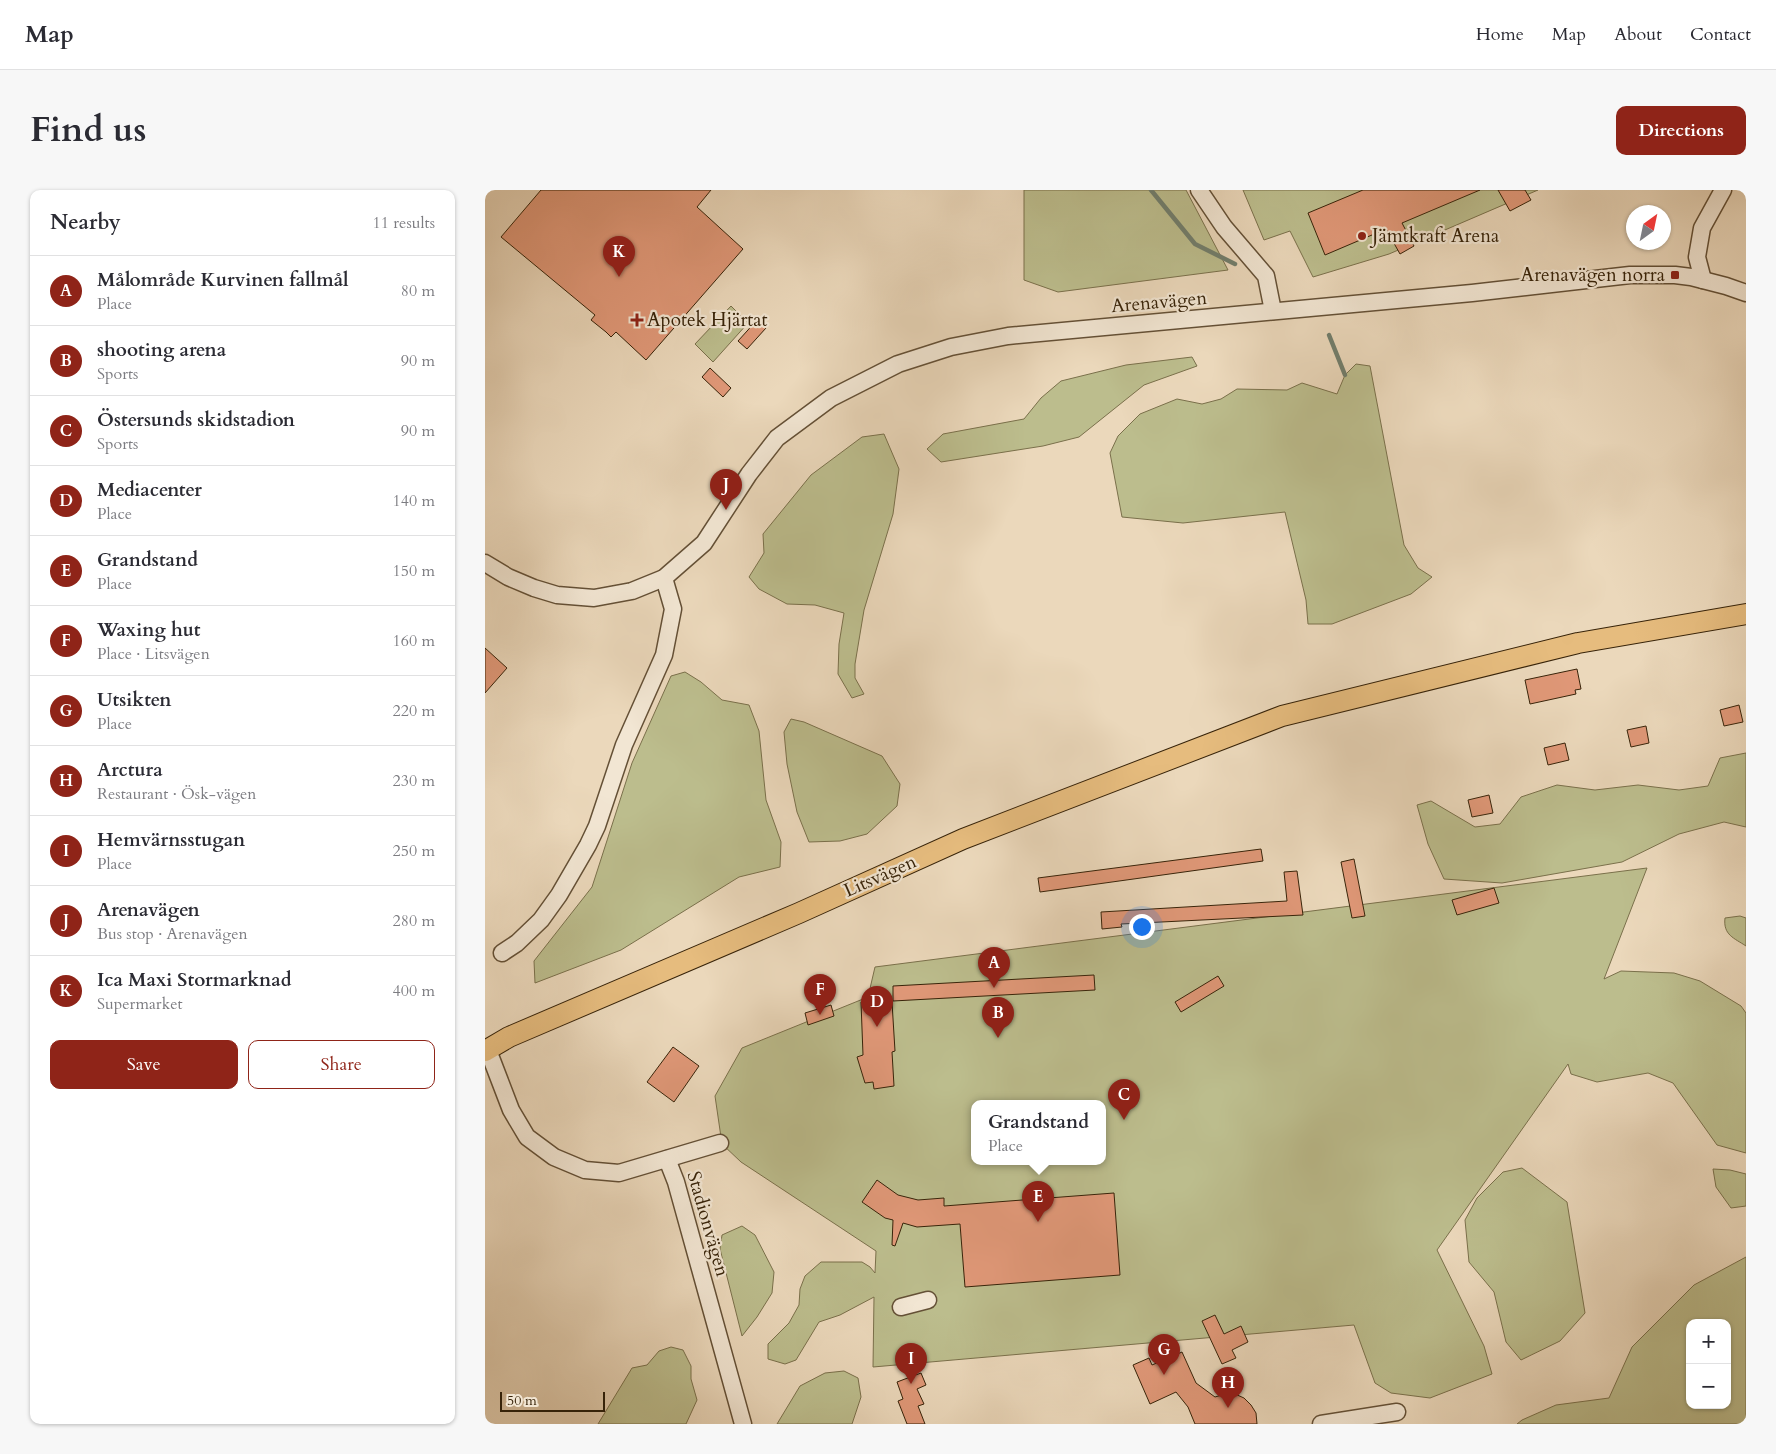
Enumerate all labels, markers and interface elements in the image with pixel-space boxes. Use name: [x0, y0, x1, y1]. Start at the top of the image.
text: Map: [25, 18, 74, 51]
text: Home: [1476, 22, 1524, 47]
text: Map: [1552, 22, 1586, 47]
text: About: [1614, 22, 1662, 47]
text: Contact: [1690, 22, 1751, 47]
text: Find us: [30, 106, 146, 154]
button: Directions: [1616, 106, 1746, 155]
north arrow: [1626, 205, 1671, 250]
text: Nearby: [50, 208, 121, 237]
text: 11 results: [373, 212, 435, 234]
place label: Jämtkraft Arena: [1369, 223, 1499, 249]
marker: Jämtkraft Arena: [1356, 230, 1368, 242]
pin: K: [603, 236, 635, 277]
place label: Arenavägen norra: [1521, 262, 1665, 288]
text: Målområde Kurvinen fallmål: [97, 267, 349, 293]
marker: Arenavägen norra: [1669, 269, 1681, 281]
text: A: [60, 280, 72, 302]
text: 80 m: [401, 280, 435, 302]
street label: Arenavägen: [1110, 285, 1208, 319]
text: Place: [97, 293, 132, 315]
place label: Apotek Hjärtat: [647, 307, 768, 333]
marker: Apotek Hjärtat: [631, 314, 643, 326]
text: shooting arena: [97, 337, 226, 363]
text: B: [60, 350, 72, 372]
text: 90 m: [401, 350, 435, 372]
text: Sports: [97, 363, 138, 385]
text: Östersunds skidstadion: [97, 407, 295, 433]
text: C: [60, 420, 72, 442]
text: 90 m: [401, 420, 435, 442]
text: Sports: [97, 433, 138, 455]
pin: J: [710, 469, 742, 510]
text: Mediacenter: [97, 477, 202, 503]
text: D: [59, 490, 73, 512]
text: 140 m: [393, 490, 435, 512]
text: Place: [97, 503, 132, 525]
text: Grandstand: [97, 547, 198, 573]
text: E: [61, 560, 71, 582]
text: 150 m: [393, 560, 435, 582]
text: Place: [97, 573, 132, 595]
text: Waxing hut: [97, 617, 201, 643]
text: F: [61, 630, 71, 652]
text: 160 m: [393, 630, 435, 652]
text: Place · Litsvägen: [97, 643, 210, 665]
text: Utsikten: [97, 687, 171, 713]
text: G: [59, 700, 73, 722]
text: 220 m: [393, 700, 435, 722]
text: Place: [97, 713, 132, 735]
text: Arctura: [97, 757, 163, 783]
text: H: [59, 770, 73, 792]
text: 230 m: [393, 770, 435, 792]
text: Restaurant · Ösk-vägen: [97, 783, 256, 805]
text: Hemvärnsstugan: [97, 827, 245, 853]
text: I: [63, 840, 69, 862]
text: 250 m: [393, 840, 435, 862]
street label: Litsvägen: [839, 848, 921, 904]
text: Place: [97, 853, 132, 875]
text: Arenavägen: [97, 897, 200, 923]
text: J: [63, 910, 69, 932]
text: 280 m: [393, 910, 435, 932]
your location: [1129, 914, 1155, 940]
text: Bus stop · Arenavägen: [97, 923, 248, 945]
pin: A: [978, 947, 1010, 988]
text: Ica Maxi Stormarknad: [97, 967, 292, 993]
pin: F: [804, 974, 836, 1015]
text: K: [60, 980, 72, 1002]
text: 400 m: [393, 980, 435, 1002]
pin: D: [861, 986, 893, 1027]
text: Supermarket: [97, 993, 183, 1015]
pin: B: [982, 997, 1014, 1038]
button: Save: [50, 1040, 238, 1089]
button: Share: [248, 1040, 435, 1089]
pin: C: [1108, 1079, 1140, 1120]
popup: [971, 1100, 1106, 1165]
text: Grandstand: [988, 1109, 1089, 1135]
text: Place: [988, 1135, 1023, 1157]
street label: Stadionvägen: [681, 1168, 735, 1280]
pin: E: [1022, 1181, 1054, 1222]
map controls: [1686, 1319, 1731, 1409]
button: +: [1686, 1319, 1731, 1364]
pin: G: [1148, 1334, 1180, 1375]
pin: I: [895, 1343, 927, 1384]
button: −: [1686, 1364, 1731, 1409]
pin: H: [1212, 1367, 1244, 1408]
scale bar: [500, 1389, 605, 1412]
text: 50 m: [507, 1391, 537, 1410]

